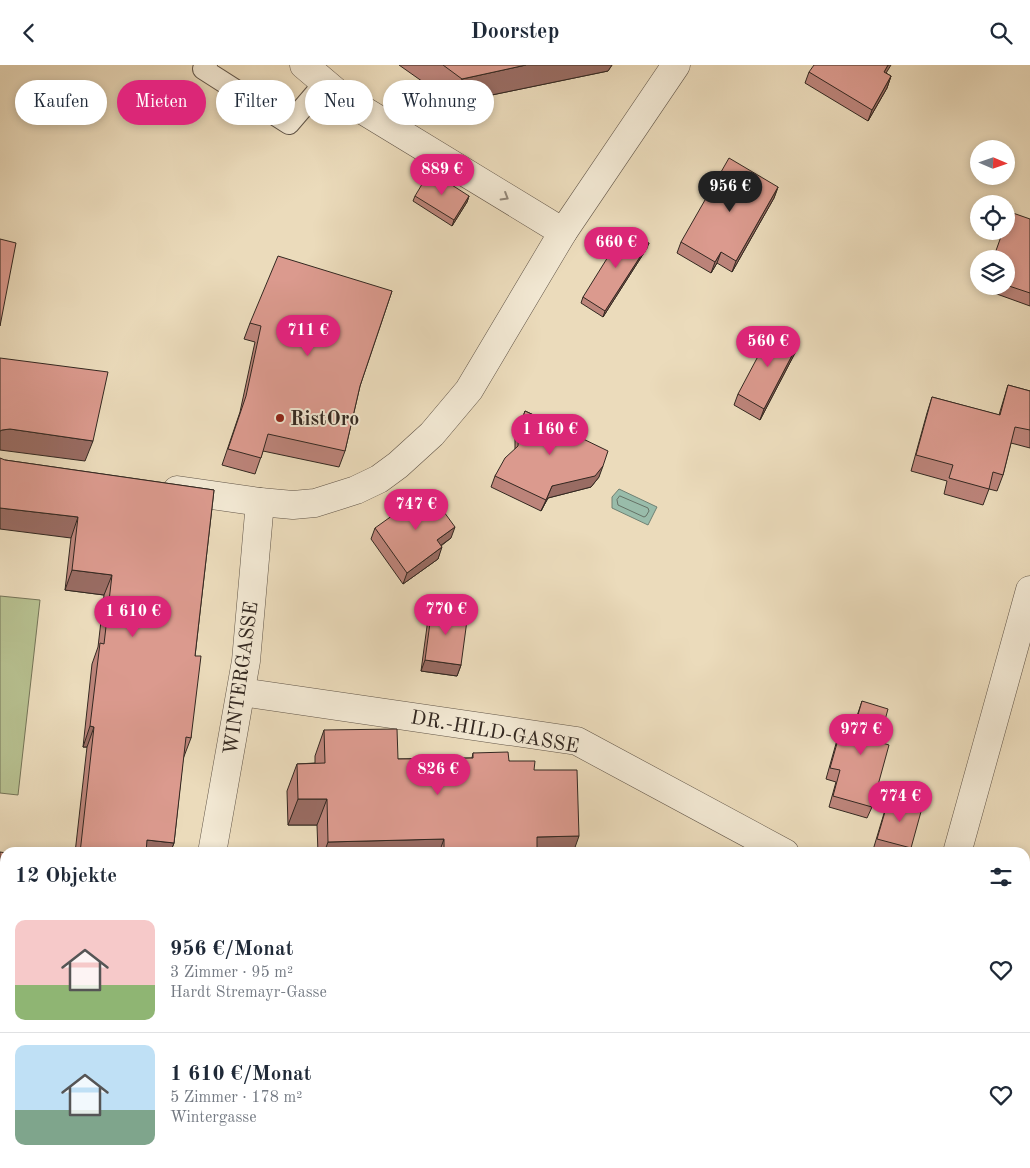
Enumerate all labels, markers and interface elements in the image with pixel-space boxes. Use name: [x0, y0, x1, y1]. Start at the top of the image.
icon: back: [15, 19, 43, 47]
icon: search: [987, 19, 1015, 47]
text: Doorstep: [471, 21, 559, 43]
chip: Kaufen: [15, 80, 107, 125]
chip: Mieten: [117, 80, 206, 125]
chip: Filter: [216, 80, 295, 125]
chip: Neu: [305, 80, 373, 125]
chip: Wohnung: [383, 80, 494, 125]
north arrow: [970, 140, 1015, 185]
map controls: [970, 140, 1015, 295]
pin: 889 €: [407, 153, 477, 196]
text: 889 €: [421, 162, 463, 178]
pin: 956 €: [695, 171, 765, 213]
text: 956 €: [709, 179, 751, 195]
one-way arrow: [500, 191, 509, 201]
button: locate: [970, 195, 1015, 240]
pin: 660 €: [581, 227, 651, 269]
text: 660 €: [595, 235, 637, 251]
button: layers: [970, 250, 1015, 295]
pin: 711 €: [273, 315, 343, 357]
text: 711 €: [287, 323, 329, 339]
pin: 560 €: [733, 325, 803, 368]
text: 560 €: [747, 334, 789, 350]
place label: RistOro: [290, 410, 359, 430]
marker: RistOro: [274, 412, 286, 424]
pin: 1 160 €: [504, 413, 596, 456]
text: 1 160 €: [522, 422, 578, 438]
pin: 747 €: [381, 489, 451, 531]
text: 747 €: [395, 497, 437, 513]
pin: 770 €: [411, 593, 481, 636]
pin: 1 610 €: [87, 595, 179, 638]
street label: WINTERGASSE: [221, 600, 263, 756]
text: 770 €: [425, 602, 467, 618]
text: 1 610 €: [105, 604, 161, 620]
street label: DR.-HILD-GASSE: [409, 708, 580, 758]
pin: 977 €: [826, 713, 896, 756]
text: 977 €: [840, 722, 882, 738]
pin: 826 €: [403, 753, 473, 796]
text: 826 €: [417, 762, 459, 778]
pin: 774 €: [865, 781, 935, 823]
text: 774 €: [879, 789, 921, 805]
icon: filters: [987, 863, 1015, 891]
text: 12 Objekte: [15, 866, 117, 887]
text: 956 €/Monat: [170, 939, 293, 960]
icon: home: [55, 940, 115, 1000]
icon: heart: [987, 956, 1015, 984]
text: 3 Zimmer · 95 m²: [170, 965, 293, 981]
text: Hardt Stremayr-Gasse: [170, 985, 327, 1001]
text: 1 610 €/Monat: [170, 1064, 311, 1085]
icon: home: [55, 1065, 115, 1125]
icon: heart: [987, 1081, 1015, 1109]
text: 5 Zimmer · 178 m²: [170, 1090, 302, 1106]
text: Wintergasse: [170, 1110, 257, 1126]

